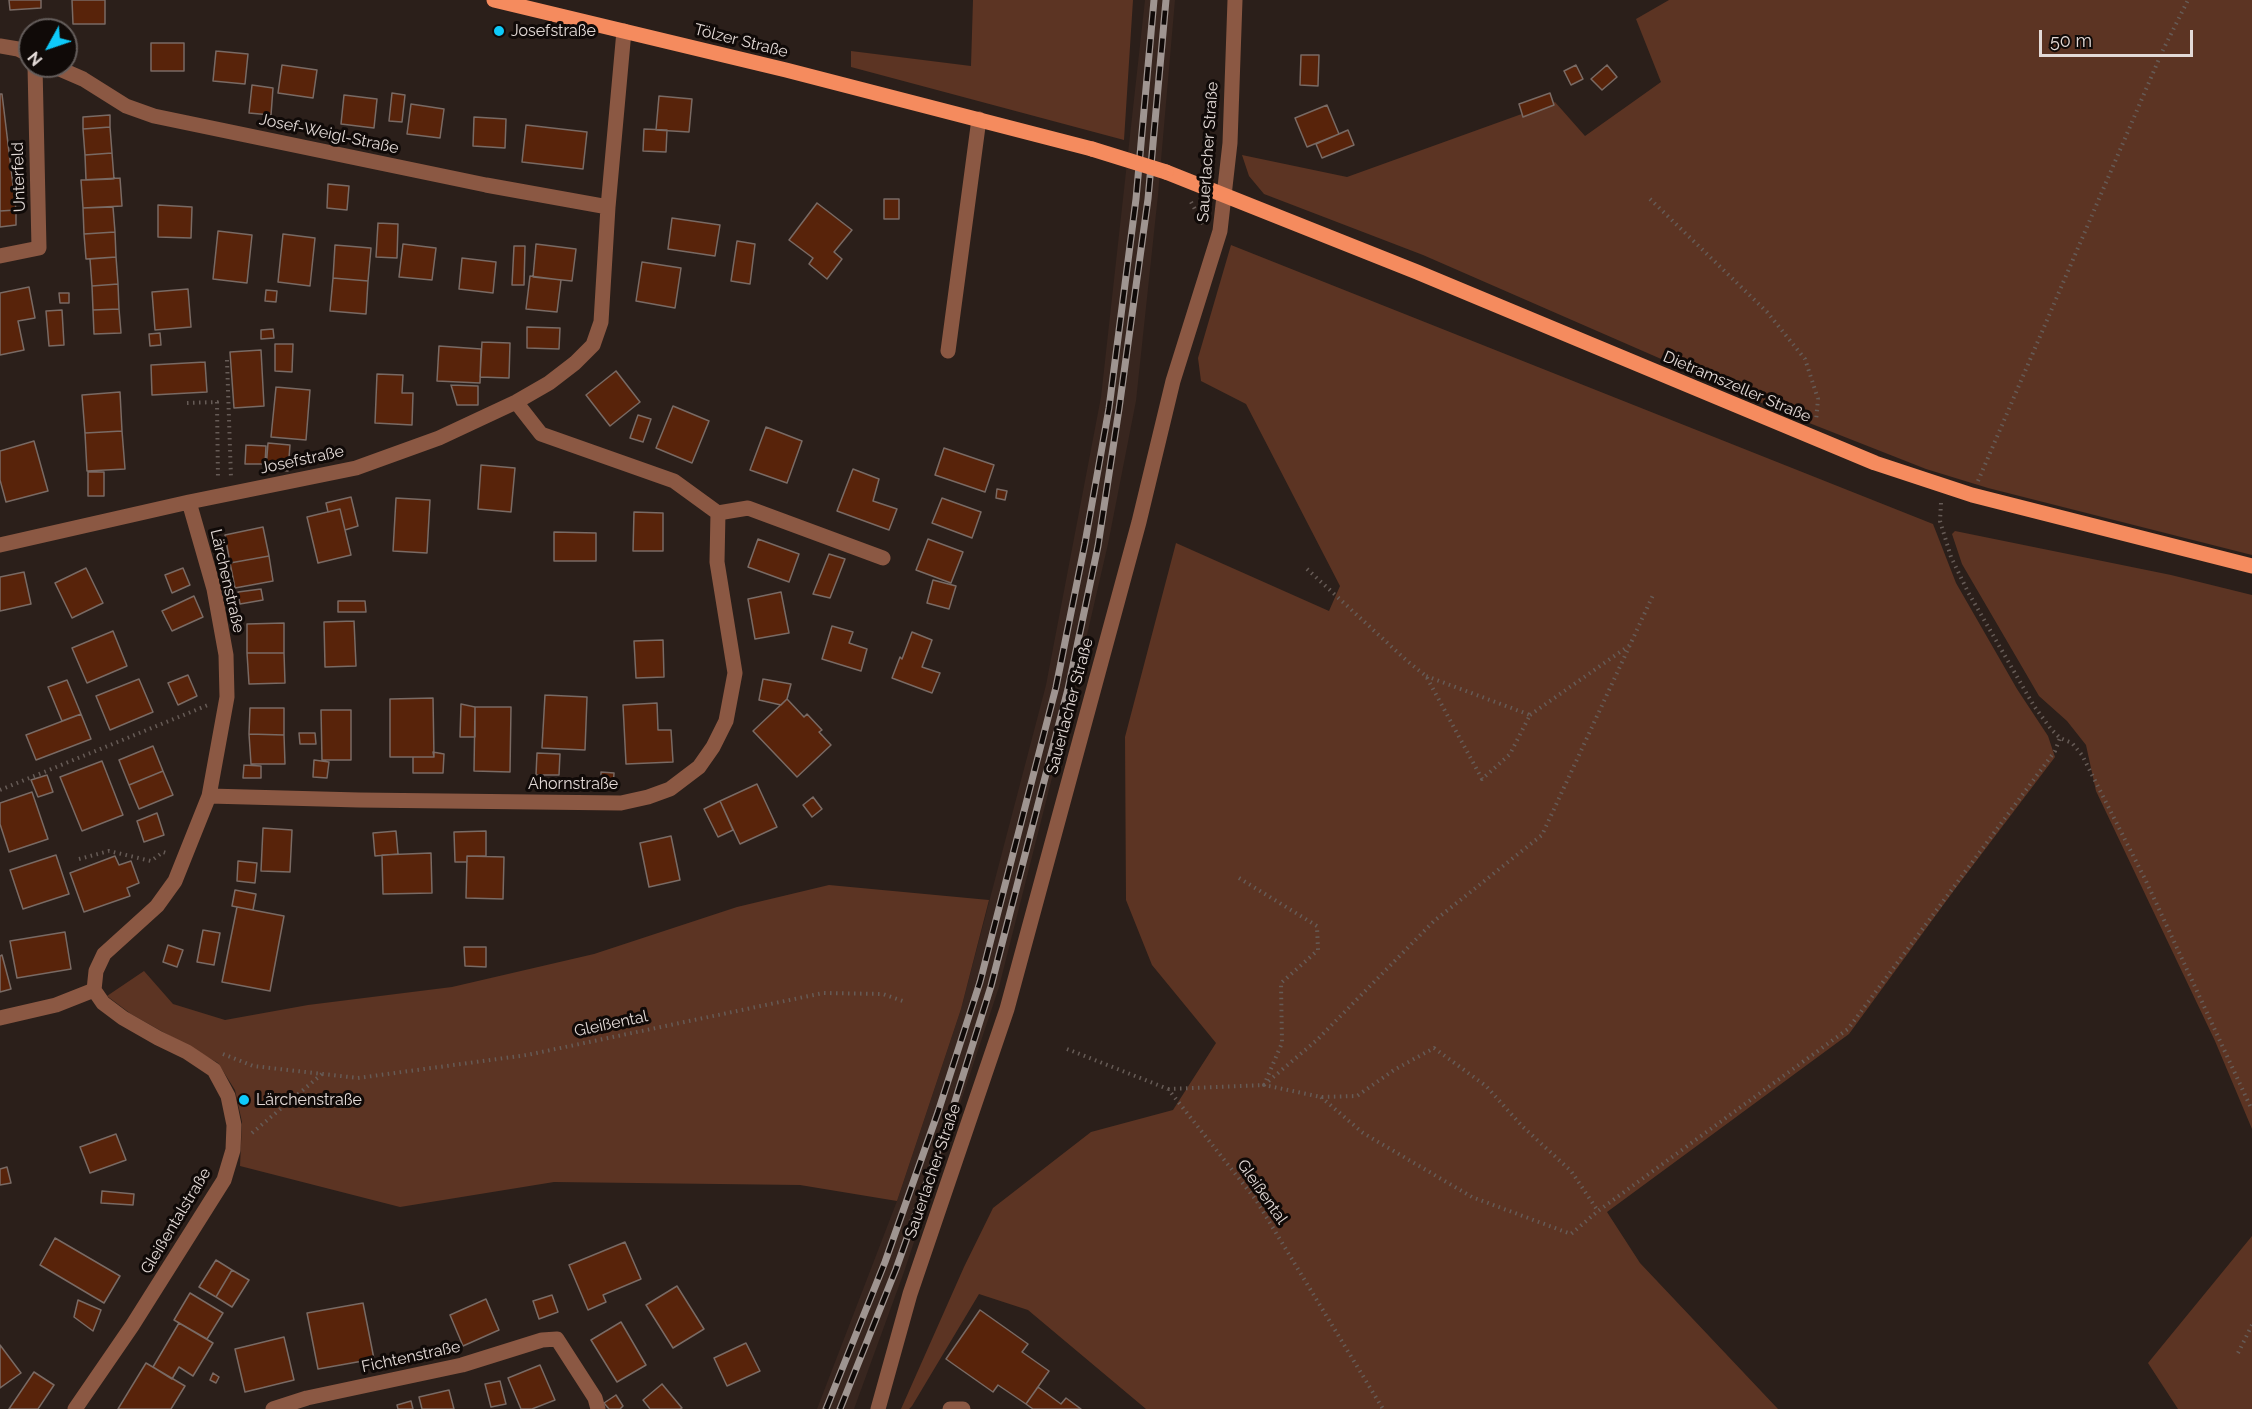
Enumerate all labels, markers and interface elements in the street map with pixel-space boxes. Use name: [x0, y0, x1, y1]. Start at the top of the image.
north arrow: [18, 18, 78, 78]
scale bar: [2042, 18, 2196, 56]
street label: Tölzer Straße: [692, 20, 790, 62]
place label: Josefstraße: [511, 21, 596, 41]
marker: Josefstraße: [492, 24, 506, 38]
text: 50 m: [2050, 30, 2092, 51]
text: N: [24, 48, 47, 69]
street label: Sauerlacher Straße: [1194, 81, 1222, 223]
street label: Josef-Weigl-Straße: [258, 110, 400, 158]
street label: Unterfeld: [8, 142, 30, 212]
street label: Dietramszeller Straße: [1660, 347, 1814, 427]
street label: Josefstraße: [258, 442, 346, 478]
street label: Lärchenstraße: [206, 527, 248, 635]
street label: Sauerlacher Straße: [1043, 636, 1097, 776]
street label: Ahornstraße: [528, 774, 618, 794]
street label: Gleißental: [573, 1007, 649, 1041]
place label: Lärchenstraße: [256, 1090, 362, 1110]
marker: Lärchenstraße: [237, 1093, 251, 1107]
street label: Sauerlacher Straße: [901, 1101, 965, 1241]
street label: Gleißental: [1233, 1156, 1291, 1228]
street label: Gleißentalstraße: [137, 1165, 215, 1277]
street label: Fichtenstraße: [360, 1337, 462, 1377]

